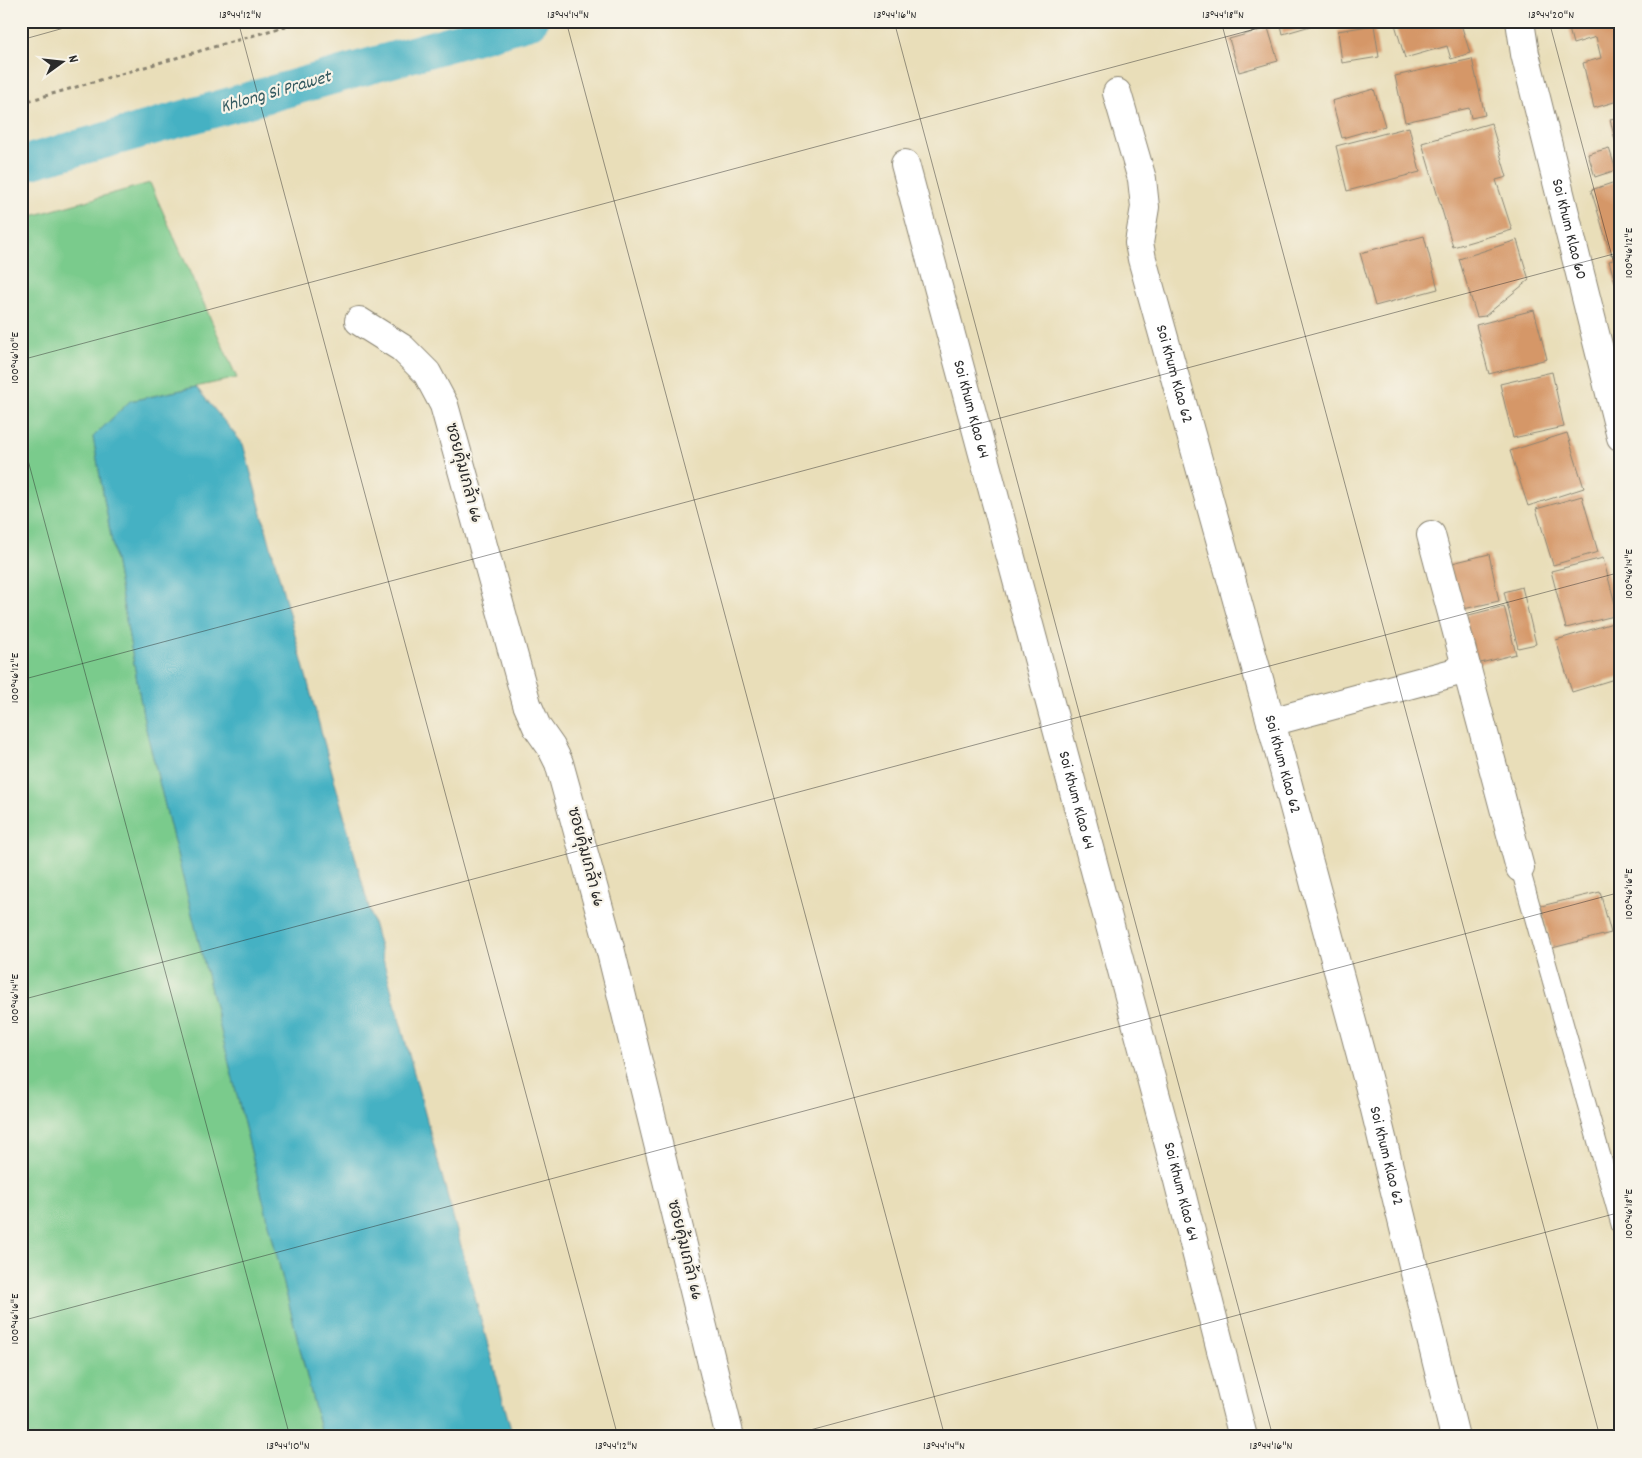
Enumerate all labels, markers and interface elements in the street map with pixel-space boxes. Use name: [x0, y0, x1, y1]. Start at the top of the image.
text: 13°44'12"N: [219, 7, 261, 24]
text: 13°44'14"N: [547, 7, 589, 24]
text: 13°44'16"N: [874, 7, 916, 24]
text: 13°44'18"N: [1202, 7, 1244, 24]
text: 13°44'20"N: [1528, 7, 1574, 24]
north arrow: [38, 38, 88, 88]
text: N: [62, 53, 83, 65]
water label: Khlong Si Prawet: [218, 65, 336, 121]
street label: Soi Khum Klao 60: [1545, 176, 1593, 282]
text: 100°46'12"E: [1621, 227, 1638, 278]
street label: Soi Khum Klao 62: [1149, 322, 1199, 426]
text: 100°46'10"E: [7, 332, 24, 384]
street label: Soi Khum Klao 64: [947, 357, 995, 461]
street label: ซอยคุ้มเกล้า 66: [439, 420, 488, 526]
text: 100°46'14"E: [1621, 548, 1638, 599]
text: 100°46'12"E: [7, 652, 24, 703]
street label: Soi Khum Klao 62: [1258, 712, 1307, 816]
street label: Soi Khum Klao 64: [1052, 749, 1100, 852]
street label: ซอยคุ้มเกล้า 66: [561, 804, 610, 910]
text: 100°46'16"E: [1621, 868, 1638, 920]
text: 100°46'14"E: [7, 973, 24, 1024]
street label: Soi Khum Klao 62: [1363, 1104, 1410, 1208]
street label: Soi Khum Klao 64: [1157, 1140, 1204, 1243]
text: 100°46'18"E: [1621, 1188, 1638, 1239]
street label: ซอยคุ้มเกล้า 66: [660, 1197, 709, 1303]
text: 100°46'16"E: [7, 1293, 24, 1345]
text: 13°44'10"N: [266, 1438, 310, 1455]
text: 13°44'12"N: [595, 1438, 637, 1455]
text: 13°44'14"N: [923, 1438, 965, 1455]
text: 13°44'16"N: [1250, 1438, 1292, 1455]

